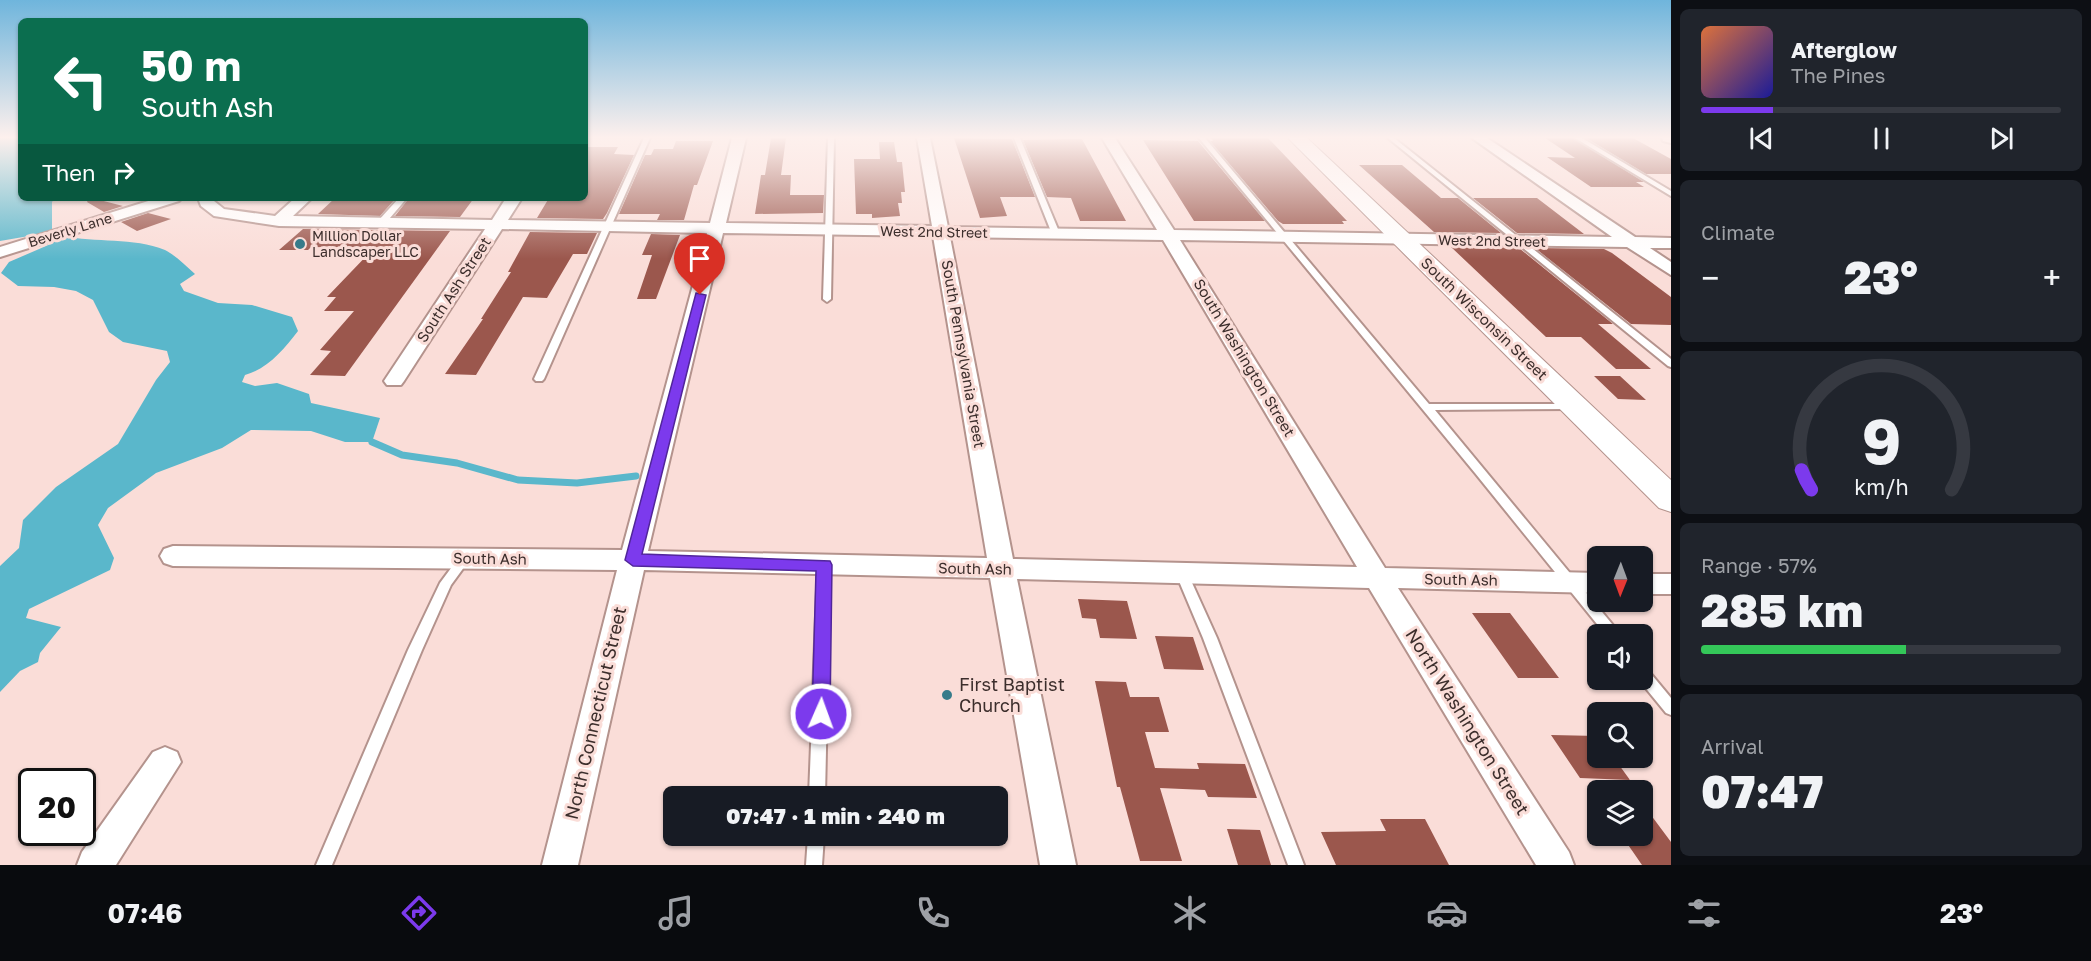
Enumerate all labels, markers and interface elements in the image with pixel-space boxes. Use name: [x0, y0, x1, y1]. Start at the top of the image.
text: Afterglow: [1791, 36, 1897, 63]
text: 50 m: [141, 40, 241, 90]
icon: left: [42, 42, 120, 120]
text: The Pines: [1791, 63, 1885, 87]
text: South Ash: [141, 91, 274, 123]
icon: previous: [1745, 122, 1778, 155]
icon: pause: [1865, 122, 1898, 155]
icon: next: [1985, 122, 2018, 155]
icon: right: [107, 156, 140, 189]
text: Then: [42, 159, 95, 186]
street label: Beverly Lane: [26, 209, 114, 250]
text: Climate: [1701, 220, 1775, 244]
street label: West 2nd Street: [880, 222, 988, 241]
place label: Million Dollar Landscaper LLC: [312, 227, 419, 260]
street label: West 2nd Street: [1438, 231, 1546, 250]
street label: South Ash Street: [412, 233, 494, 345]
pin: [674, 233, 725, 295]
marker: Million Dollar Landscaper LLC: [293, 237, 307, 251]
icon: arrive: [683, 242, 716, 275]
text: 23°: [1844, 250, 1918, 304]
street label: South Wisconsin Street: [1418, 253, 1552, 383]
street label: South Pennsylvania Street: [939, 258, 989, 449]
text: −: [1701, 258, 1719, 297]
text: +: [2043, 258, 2061, 297]
street label: South Washington Street: [1191, 275, 1299, 440]
text: 9: [1861, 403, 1901, 478]
text: km/h: [1854, 474, 1908, 500]
north arrow: [1587, 546, 1653, 612]
map controls: [1587, 546, 1653, 846]
street label: South Ash: [453, 548, 527, 568]
text: Range · 57%: [1701, 553, 1817, 577]
street label: South Ash: [938, 558, 1012, 578]
street label: South Ash: [1424, 569, 1498, 589]
text: 285 km: [1701, 583, 1863, 637]
street label: North Connecticut Street: [560, 604, 630, 821]
street label: North Washington Street: [1401, 624, 1534, 819]
button: sound: [1587, 624, 1653, 690]
place label: First Baptist Church: [959, 673, 1065, 716]
position arrow: [789, 682, 853, 746]
marker: First Baptist Church: [940, 688, 954, 702]
button: search: [1587, 702, 1653, 768]
text: Arrival: [1701, 734, 1764, 758]
text: 07:47: [1701, 764, 1823, 818]
speed limit sign: 20: [18, 768, 96, 846]
button: layers: [1587, 780, 1653, 846]
text: 07:47 · 1 min · 240 m: [726, 802, 945, 829]
icon: directions: [398, 892, 440, 934]
icon: music: [655, 892, 697, 934]
icon: phone: [912, 892, 954, 934]
icon: climate: [1169, 892, 1211, 934]
icon: car: [1426, 892, 1468, 934]
icon: filters: [1683, 892, 1725, 934]
text: 07:46: [108, 897, 182, 929]
text: 23°: [1940, 897, 1983, 929]

